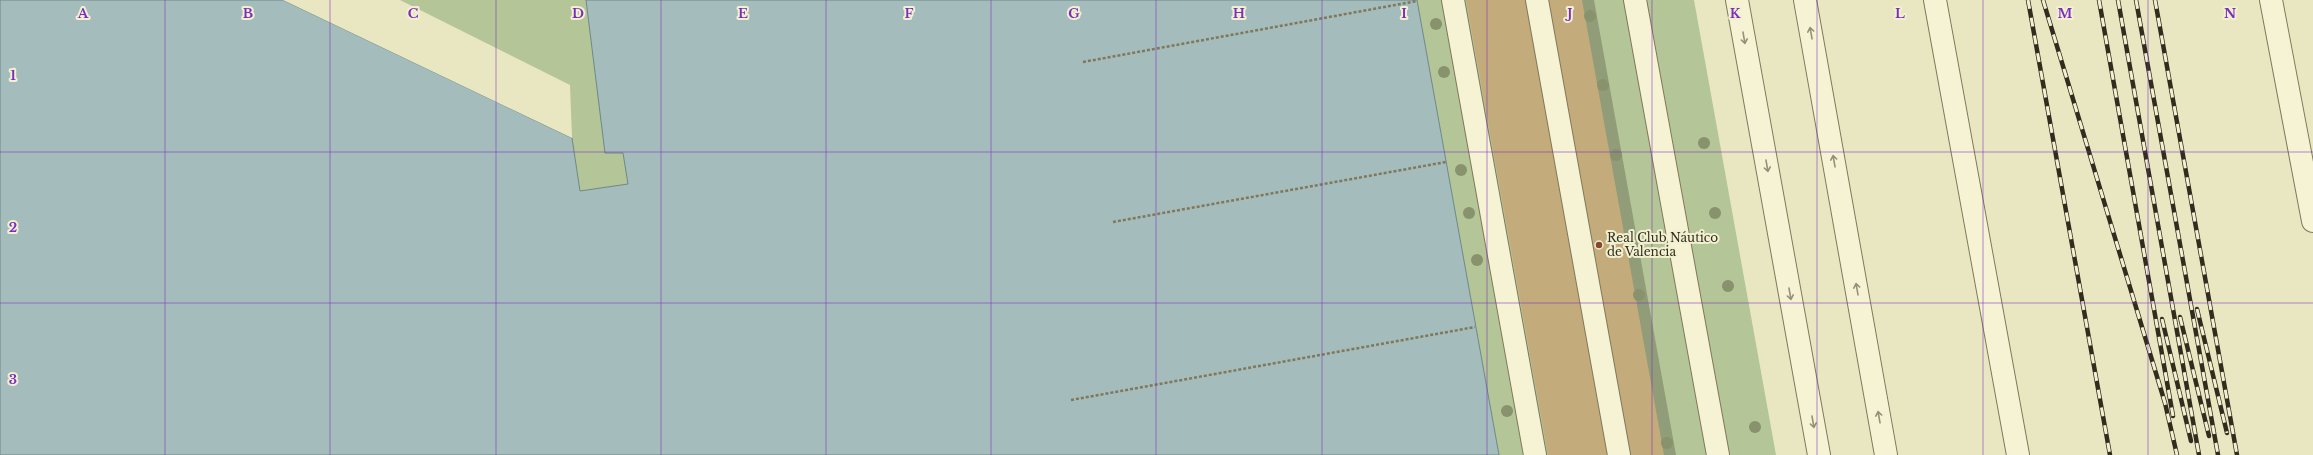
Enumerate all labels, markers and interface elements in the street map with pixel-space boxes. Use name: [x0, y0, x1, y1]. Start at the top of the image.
text: A: [77, 5, 89, 22]
text: B: [243, 5, 253, 22]
text: C: [408, 5, 419, 22]
text: D: [572, 5, 584, 22]
text: E: [738, 5, 748, 22]
text: F: [905, 5, 914, 22]
text: G: [1068, 5, 1080, 22]
text: H: [1233, 5, 1245, 22]
text: I: [1401, 5, 1407, 22]
text: J: [1564, 5, 1573, 22]
text: K: [1730, 5, 1741, 22]
text: L: [1895, 5, 1905, 22]
text: M: [2058, 5, 2073, 22]
text: N: [2224, 5, 2236, 22]
one-way arrow: [1807, 27, 1815, 40]
one-way arrow: [1740, 31, 1748, 44]
text: 1: [10, 67, 16, 84]
one-way arrow: [1830, 155, 1838, 168]
one-way arrow: [1763, 159, 1771, 172]
text: 2: [9, 219, 17, 236]
place label: Real Club Náutico de Valencia: [1607, 230, 1718, 259]
marker: Real Club Náutico de Valencia: [1594, 240, 1604, 250]
one-way arrow: [1852, 283, 1860, 296]
one-way arrow: [1786, 287, 1794, 300]
text: 3: [9, 371, 17, 388]
one-way arrow: [1875, 410, 1883, 423]
one-way arrow: [1809, 415, 1817, 428]

